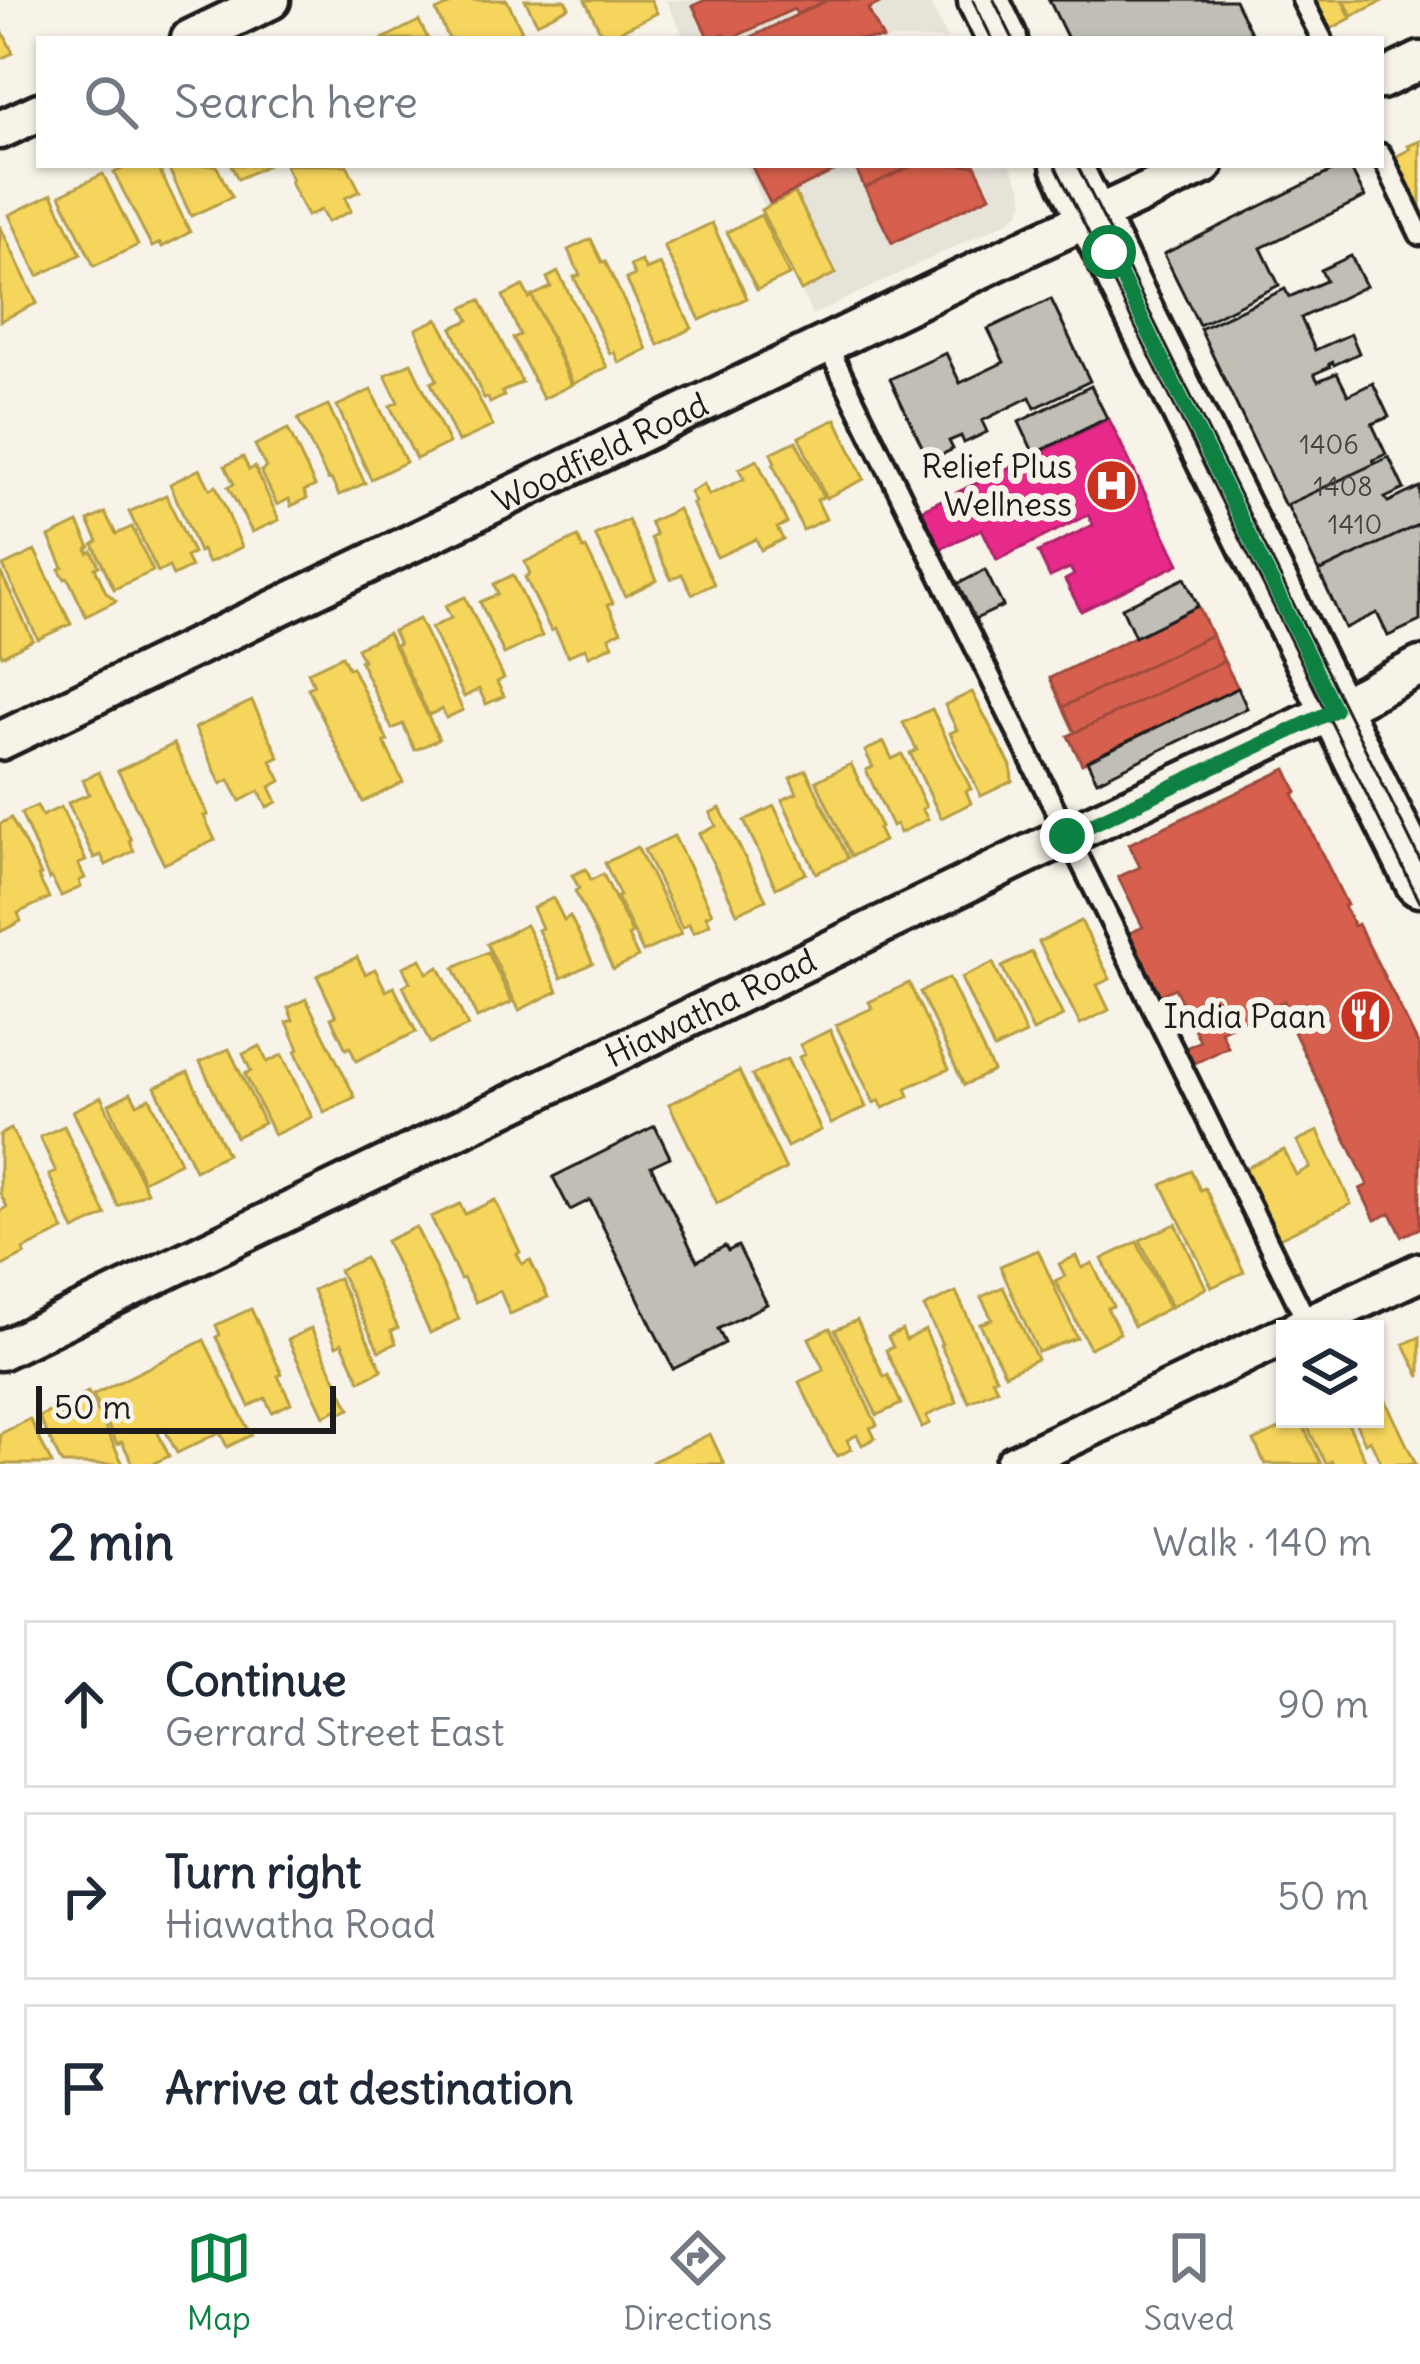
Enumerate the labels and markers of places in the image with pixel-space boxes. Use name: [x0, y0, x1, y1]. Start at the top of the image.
place label: Relief Plus Wellness: [921, 445, 1072, 525]
hospital icon: Relief Plus Wellness: [1083, 457, 1139, 513]
restaurant icon: India Paan: [1337, 988, 1393, 1044]
place label: India Paan: [1164, 995, 1326, 1037]

